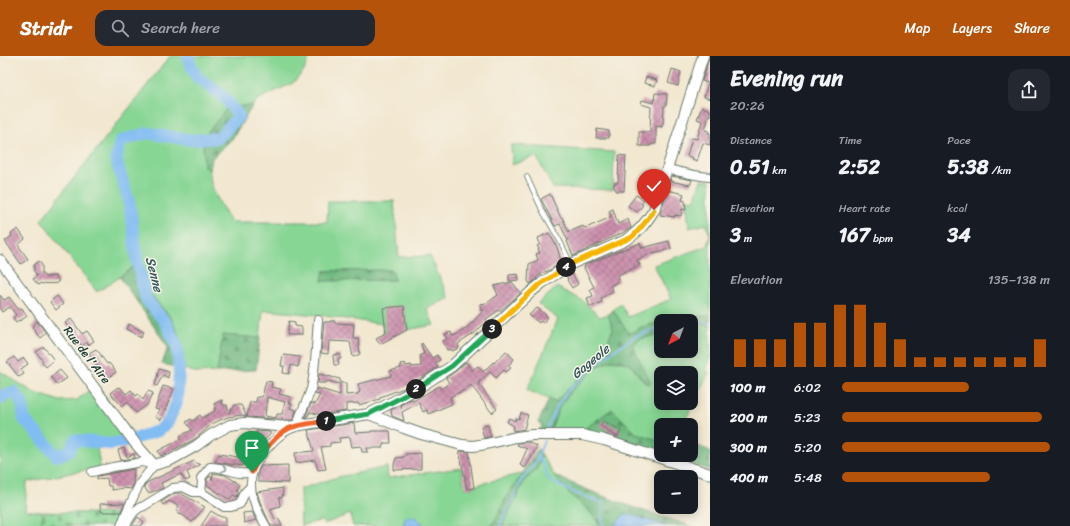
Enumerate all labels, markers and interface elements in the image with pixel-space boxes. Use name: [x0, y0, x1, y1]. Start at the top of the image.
search box: [95, 10, 375, 46]
text: Stridr: [20, 12, 71, 45]
text: Search here: [141, 15, 220, 41]
text: Map: [905, 16, 930, 41]
text: Layers: [952, 16, 992, 41]
text: Share: [1014, 16, 1050, 41]
icon: search: [109, 17, 131, 39]
text: Evening run: [730, 59, 843, 98]
button: share: [1008, 69, 1050, 111]
text: 20:26: [730, 94, 765, 117]
text: Distance: [730, 131, 772, 150]
text: Time: [839, 131, 862, 150]
text: Pace: [947, 131, 971, 150]
text: 0.51: [730, 150, 769, 185]
text: 2:52: [839, 150, 880, 185]
text: 5:38: [947, 150, 989, 185]
text: km: [769, 161, 787, 180]
text: /km: [989, 161, 1011, 180]
pin: [637, 169, 671, 210]
icon: check: [643, 175, 665, 197]
text: Elevation: [730, 199, 775, 218]
text: Heart rate: [839, 199, 890, 218]
text: kcal: [947, 199, 967, 218]
text: 3: [730, 218, 741, 253]
text: 167: [839, 218, 870, 253]
text: 34: [947, 218, 971, 253]
text: m: [741, 229, 752, 248]
text: bpm: [870, 229, 893, 248]
water label: Senne: [139, 254, 170, 295]
pin: 4: [556, 257, 576, 277]
text: 4: [563, 257, 569, 276]
text: Elevation: [730, 268, 783, 291]
text: 135–138 m: [988, 268, 1050, 291]
north arrow: [654, 314, 698, 358]
map controls: [654, 314, 698, 514]
pin: 3: [482, 319, 502, 339]
text: 3: [489, 319, 495, 338]
street label: Rue de l'Aire: [58, 321, 116, 389]
water label: Gageole: [566, 337, 616, 385]
button: layers: [654, 366, 698, 410]
text: 100 m: [730, 376, 765, 399]
text: 6:02: [794, 376, 821, 399]
pin: 2: [406, 379, 426, 399]
text: 2: [413, 379, 419, 398]
text: 200 m: [730, 406, 767, 429]
text: 5:23: [794, 406, 821, 429]
pin: 1: [316, 411, 336, 431]
text: 1: [324, 411, 328, 430]
button: +: [654, 418, 698, 462]
pin: [235, 431, 269, 472]
text: 300 m: [730, 436, 767, 459]
text: 5:20: [794, 436, 822, 459]
icon: arrive: [241, 437, 263, 459]
one-way arrow: [220, 464, 227, 473]
text: 400 m: [730, 466, 768, 489]
text: 5:48: [794, 466, 822, 489]
button: −: [654, 470, 698, 514]

